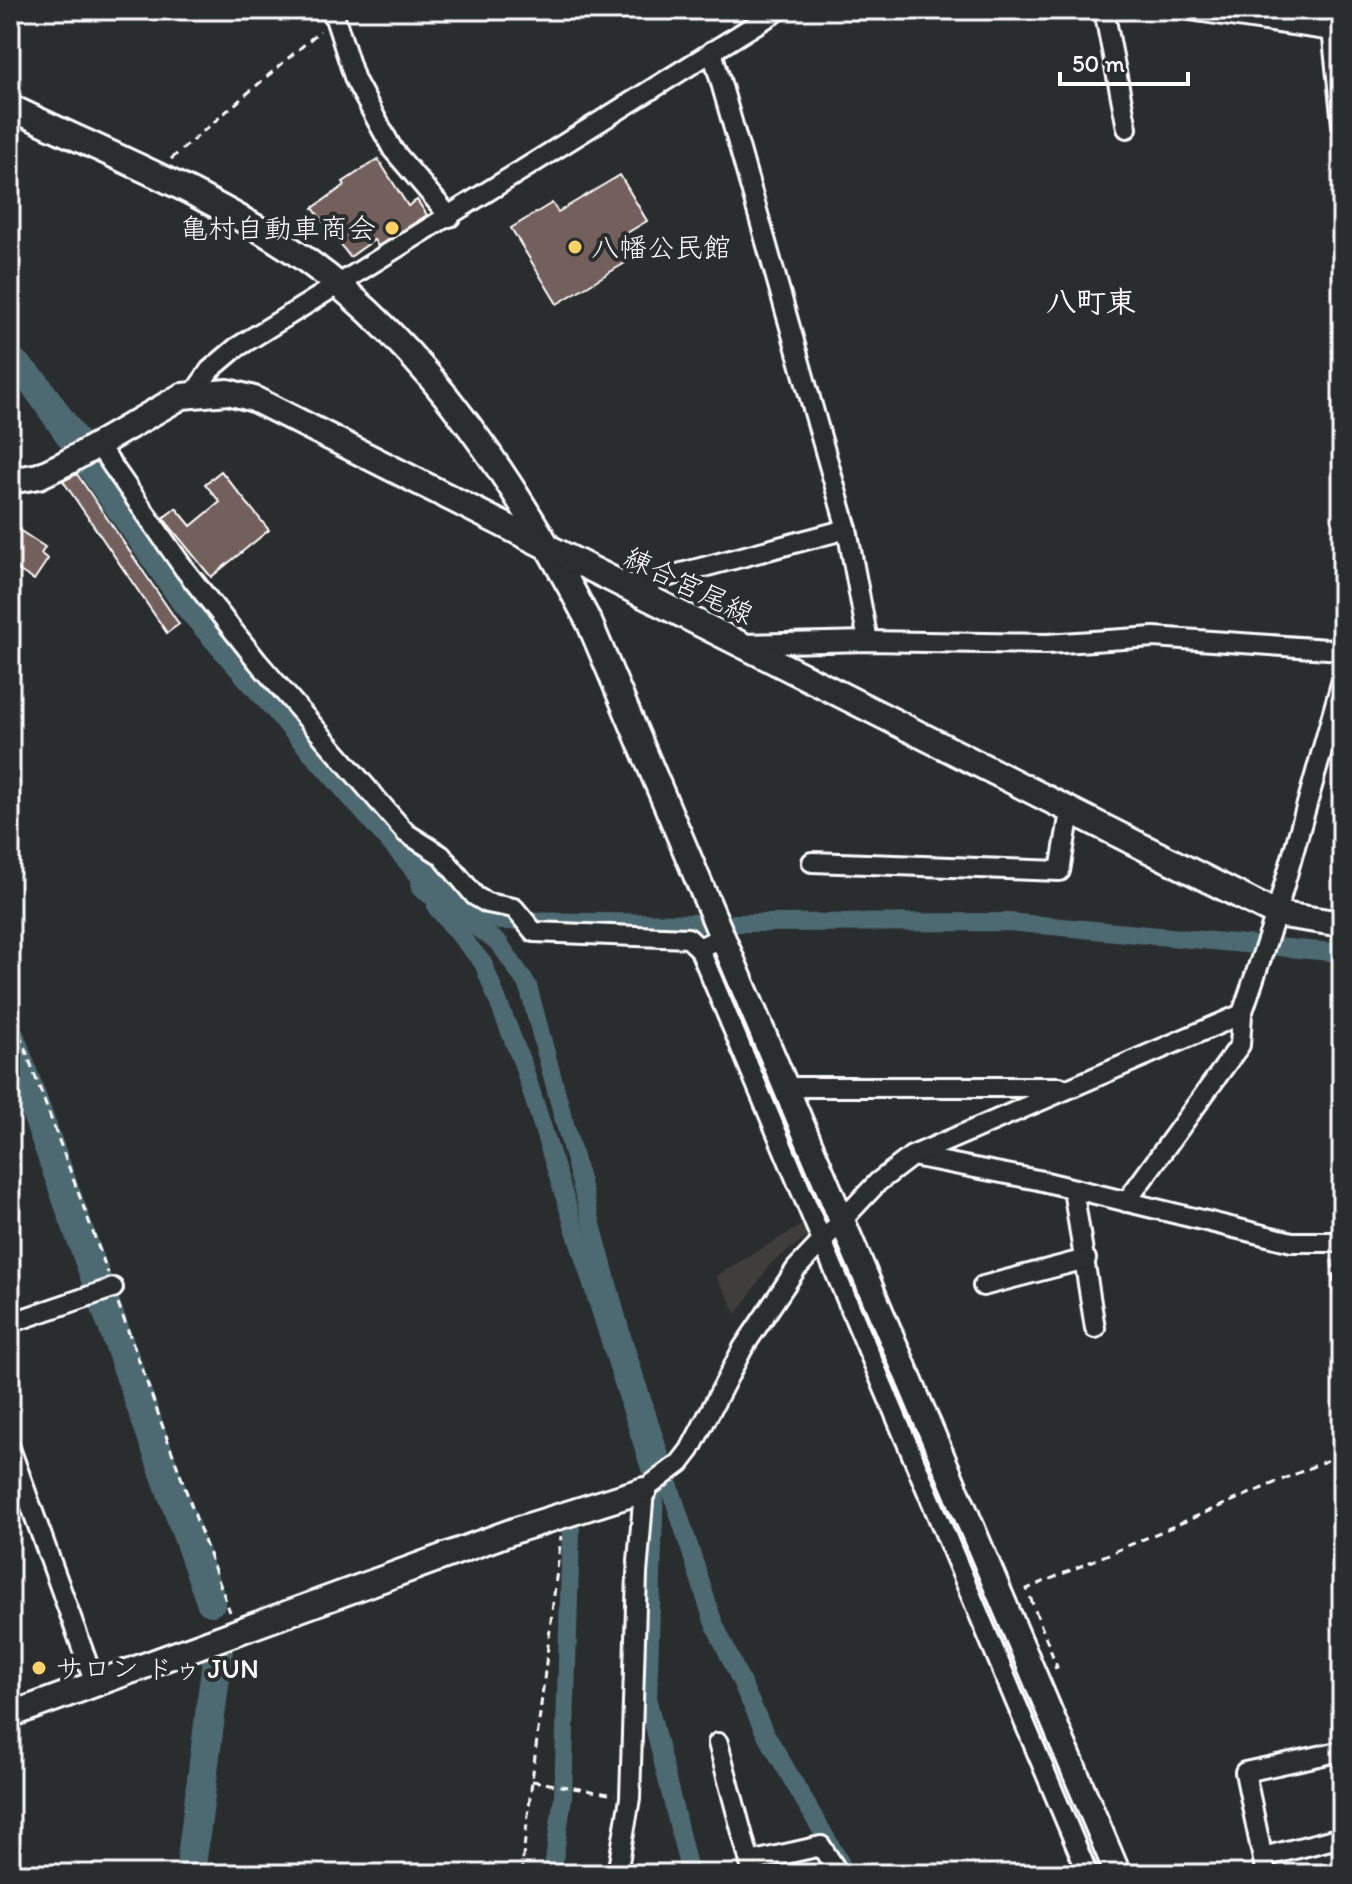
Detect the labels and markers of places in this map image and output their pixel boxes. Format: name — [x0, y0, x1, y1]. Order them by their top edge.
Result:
place label: 亀村自動車商会 — [180, 211, 376, 245]
marker: 亀村自動車商会 — [383, 219, 401, 237]
place label: 八幡公民館 — [591, 230, 731, 264]
marker: 八幡公民館 — [566, 238, 584, 256]
place label: サロン ドゥ JUN — [55, 1651, 259, 1685]
marker: サロン ドゥ JUN — [30, 1659, 48, 1677]

